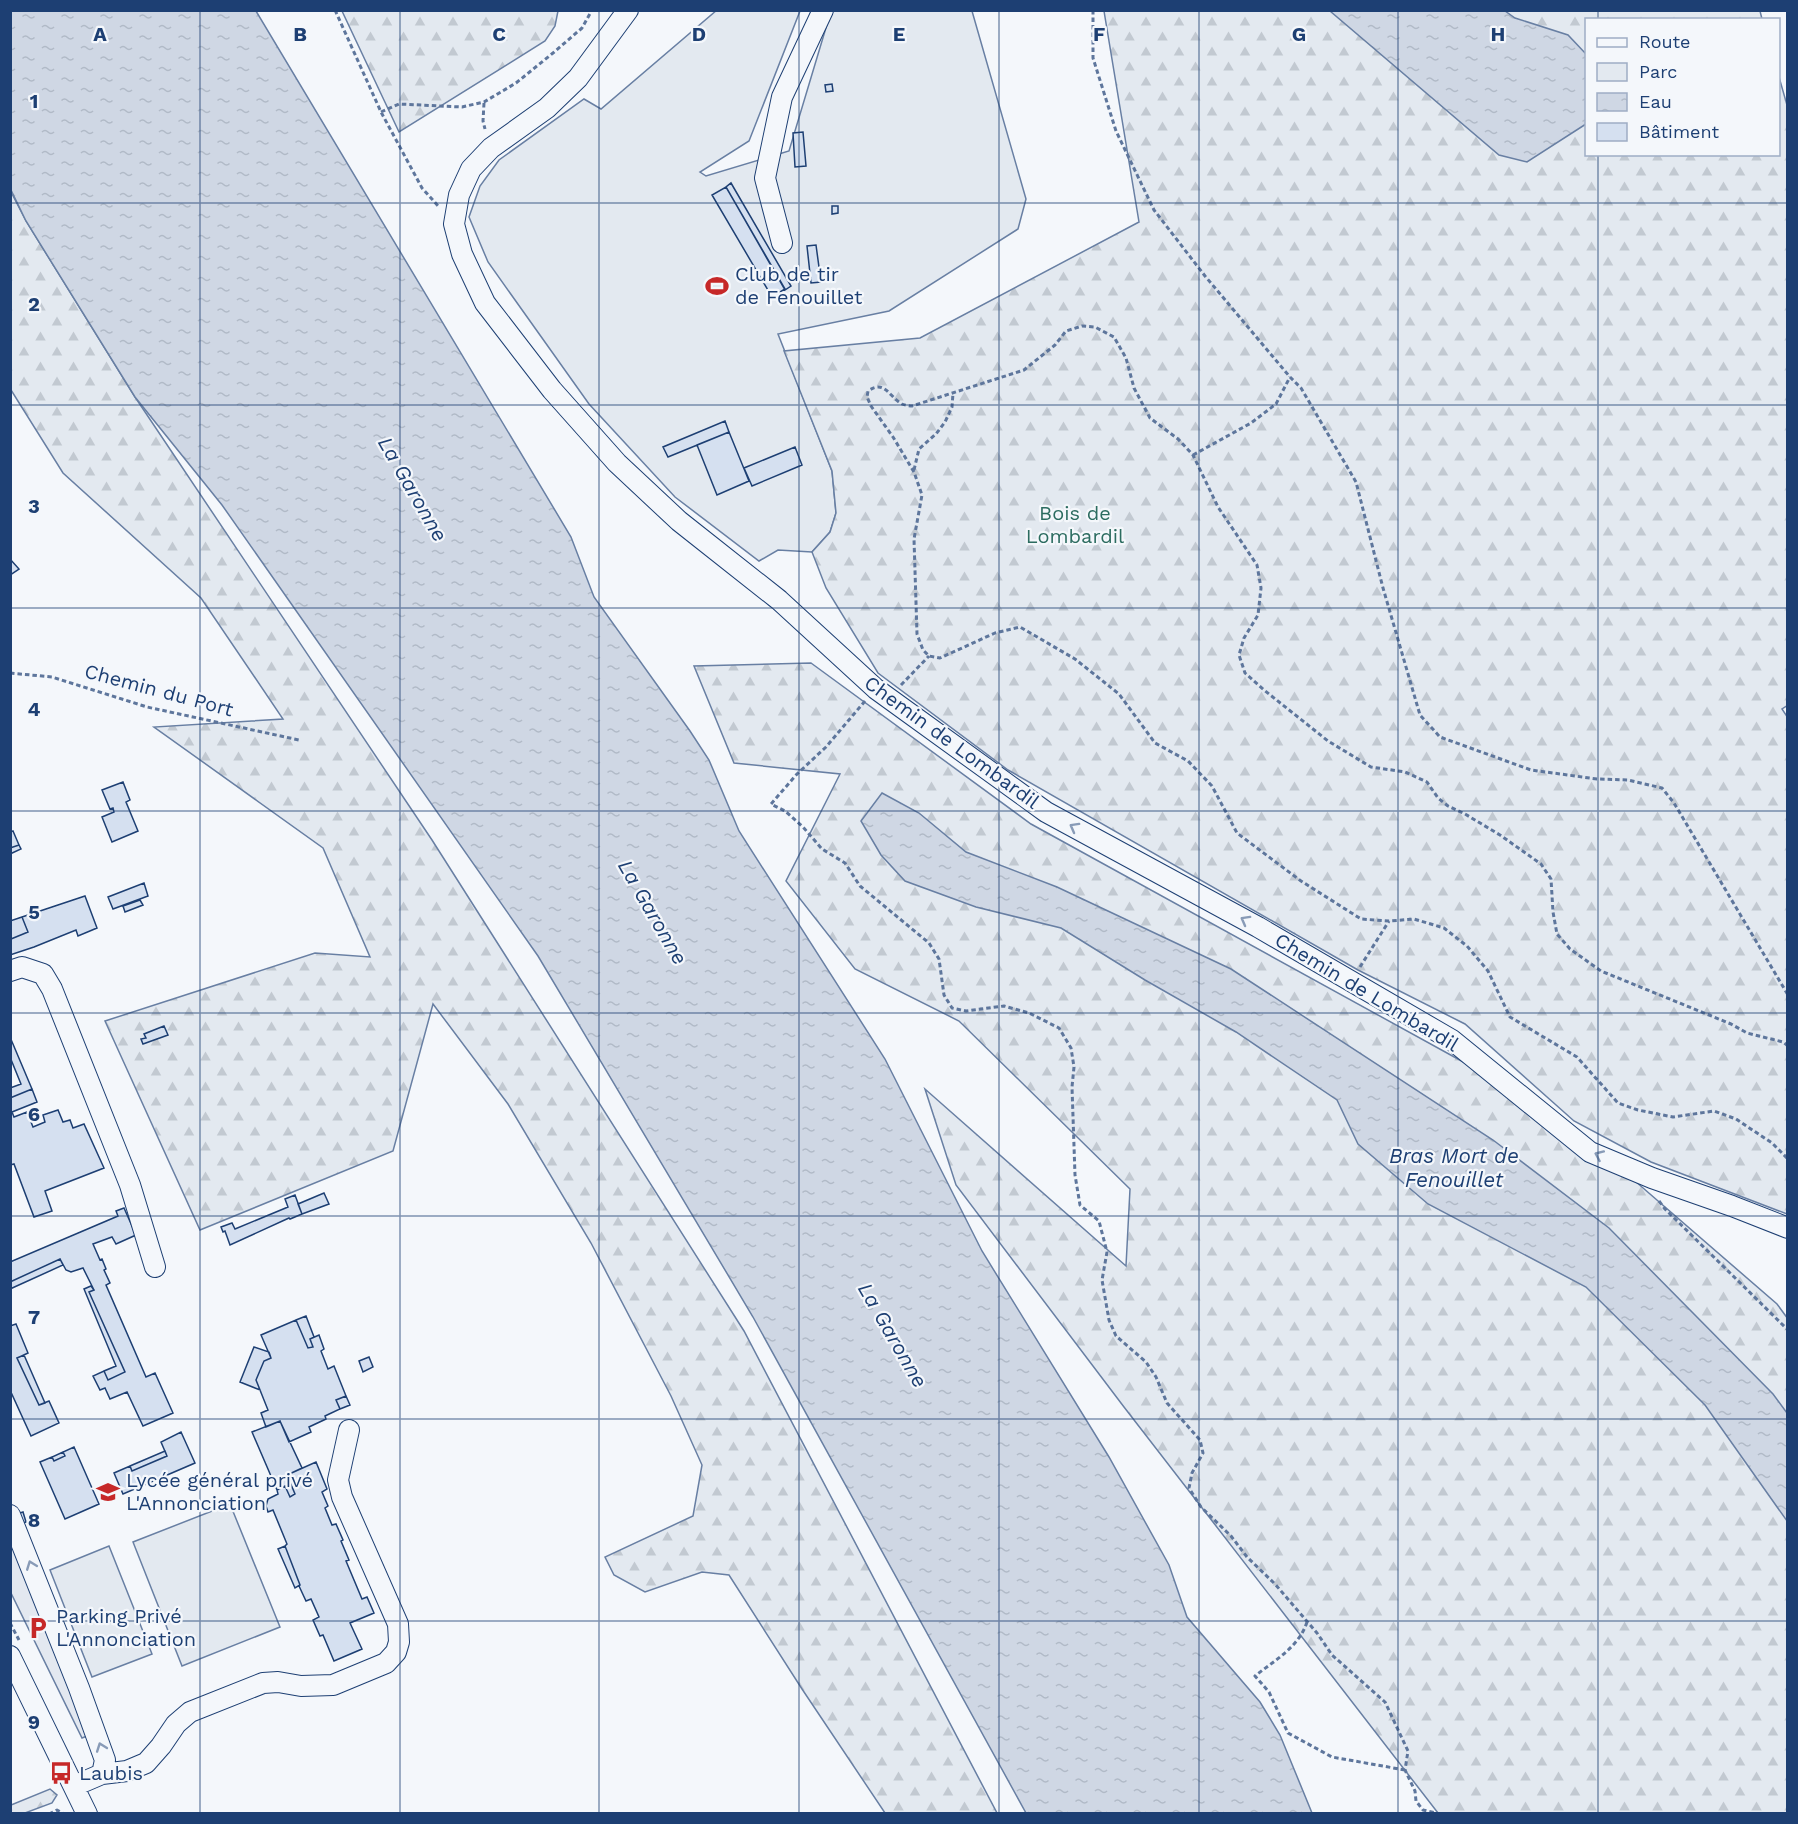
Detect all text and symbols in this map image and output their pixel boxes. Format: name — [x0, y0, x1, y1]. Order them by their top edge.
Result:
legend — [1585, 18, 1780, 156]
text: A — [93, 22, 107, 46]
text: B — [293, 22, 307, 46]
text: C — [492, 22, 506, 46]
text: D — [692, 22, 706, 46]
text: E — [893, 22, 905, 46]
text: F — [1093, 22, 1105, 46]
text: G — [1292, 22, 1306, 46]
text: H — [1491, 22, 1505, 46]
text: Route — [1639, 31, 1691, 52]
text: Parc — [1639, 61, 1677, 82]
text: 1 — [30, 89, 38, 113]
text: Eau — [1639, 91, 1672, 112]
text: Bâtiment — [1639, 121, 1719, 142]
place label: Club de tir de Fenouillet — [735, 262, 863, 309]
sports icon: Club de tir de Fenouillet — [704, 273, 730, 299]
text: 2 — [28, 292, 40, 316]
water label: La Garonne — [373, 432, 453, 546]
text: 3 — [28, 494, 40, 518]
park label: Bois de Lombardil — [1026, 501, 1124, 548]
street label: Chemin du Port — [82, 659, 237, 722]
street label: Chemin de Lombardil — [860, 670, 1044, 814]
text: 4 — [28, 697, 41, 721]
one-way arrow — [1070, 823, 1080, 834]
water label: La Garonne — [613, 855, 693, 969]
text: 5 — [28, 900, 40, 924]
one-way arrow — [1241, 916, 1251, 927]
street label: Chemin de Lombardil — [1271, 927, 1463, 1057]
text: 6 — [28, 1102, 40, 1126]
water label: Bras Mort de Fenouillet — [1389, 1143, 1519, 1192]
one-way arrow — [1594, 1150, 1605, 1162]
water label: La Garonne — [853, 1278, 933, 1392]
text: 7 — [28, 1305, 40, 1329]
place label: Lycée général privé L'Annonciation — [126, 1468, 313, 1515]
school or university icon: Lycée général privé L'Annonciation — [95, 1479, 121, 1505]
text: 8 — [28, 1508, 40, 1532]
one-way arrow — [26, 1561, 38, 1572]
place label: Parking Privé L'Annonciation — [56, 1604, 196, 1651]
parking icon: Parking Privé L'Annonciation — [25, 1615, 51, 1641]
text: 9 — [28, 1710, 40, 1734]
one-way arrow — [95, 1743, 108, 1753]
bus stop icon: Laubis — [48, 1760, 74, 1786]
place label: Laubis — [79, 1761, 143, 1785]

